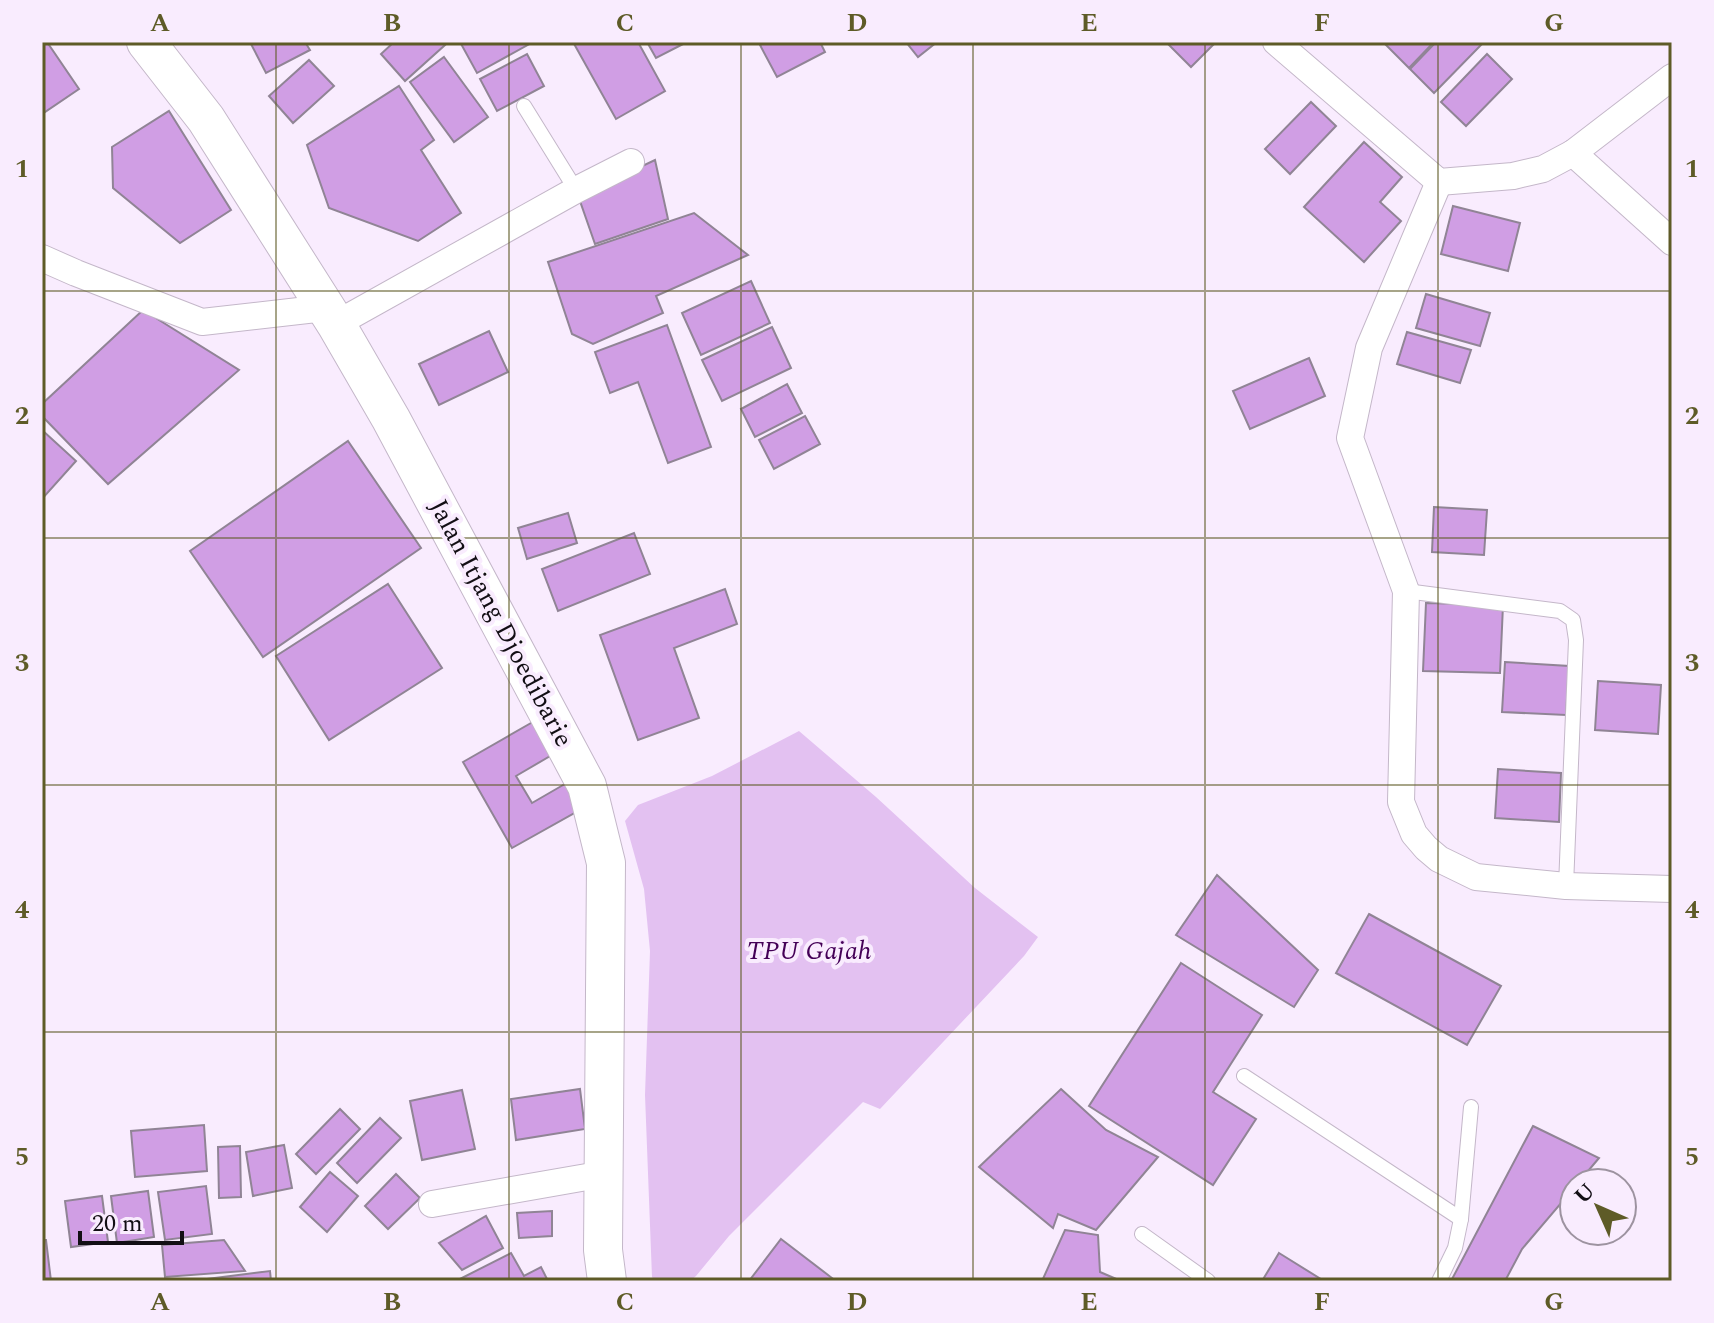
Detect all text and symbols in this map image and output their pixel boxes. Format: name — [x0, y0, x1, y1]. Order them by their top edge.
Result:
text: A — [150, 3, 170, 43]
text: B — [383, 3, 401, 43]
text: C — [616, 3, 634, 43]
text: D — [847, 3, 867, 43]
text: E — [1080, 3, 1098, 43]
text: F — [1314, 3, 1330, 43]
text: G — [1544, 3, 1564, 43]
text: 1 — [15, 149, 29, 189]
text: 1 — [1685, 149, 1699, 189]
text: 2 — [15, 396, 29, 436]
text: 2 — [1685, 396, 1699, 436]
street label: Jalan Itjang Djoedibarie — [419, 492, 583, 754]
text: 3 — [15, 643, 29, 683]
text: 3 — [1685, 643, 1699, 683]
text: 4 — [15, 890, 30, 930]
text: 4 — [1685, 890, 1700, 930]
park label: TPU Gajah — [747, 931, 871, 971]
text: 5 — [15, 1137, 29, 1177]
text: 5 — [1685, 1137, 1699, 1177]
north arrow — [1558, 1167, 1638, 1247]
text: U — [1567, 1176, 1603, 1212]
scale bar — [80, 1195, 182, 1245]
text: 20 m — [92, 1206, 143, 1242]
text: A — [150, 1282, 170, 1322]
text: B — [383, 1282, 401, 1322]
text: C — [616, 1282, 634, 1322]
text: D — [847, 1282, 867, 1322]
text: E — [1080, 1282, 1098, 1322]
text: F — [1314, 1282, 1330, 1322]
text: G — [1544, 1282, 1564, 1322]

